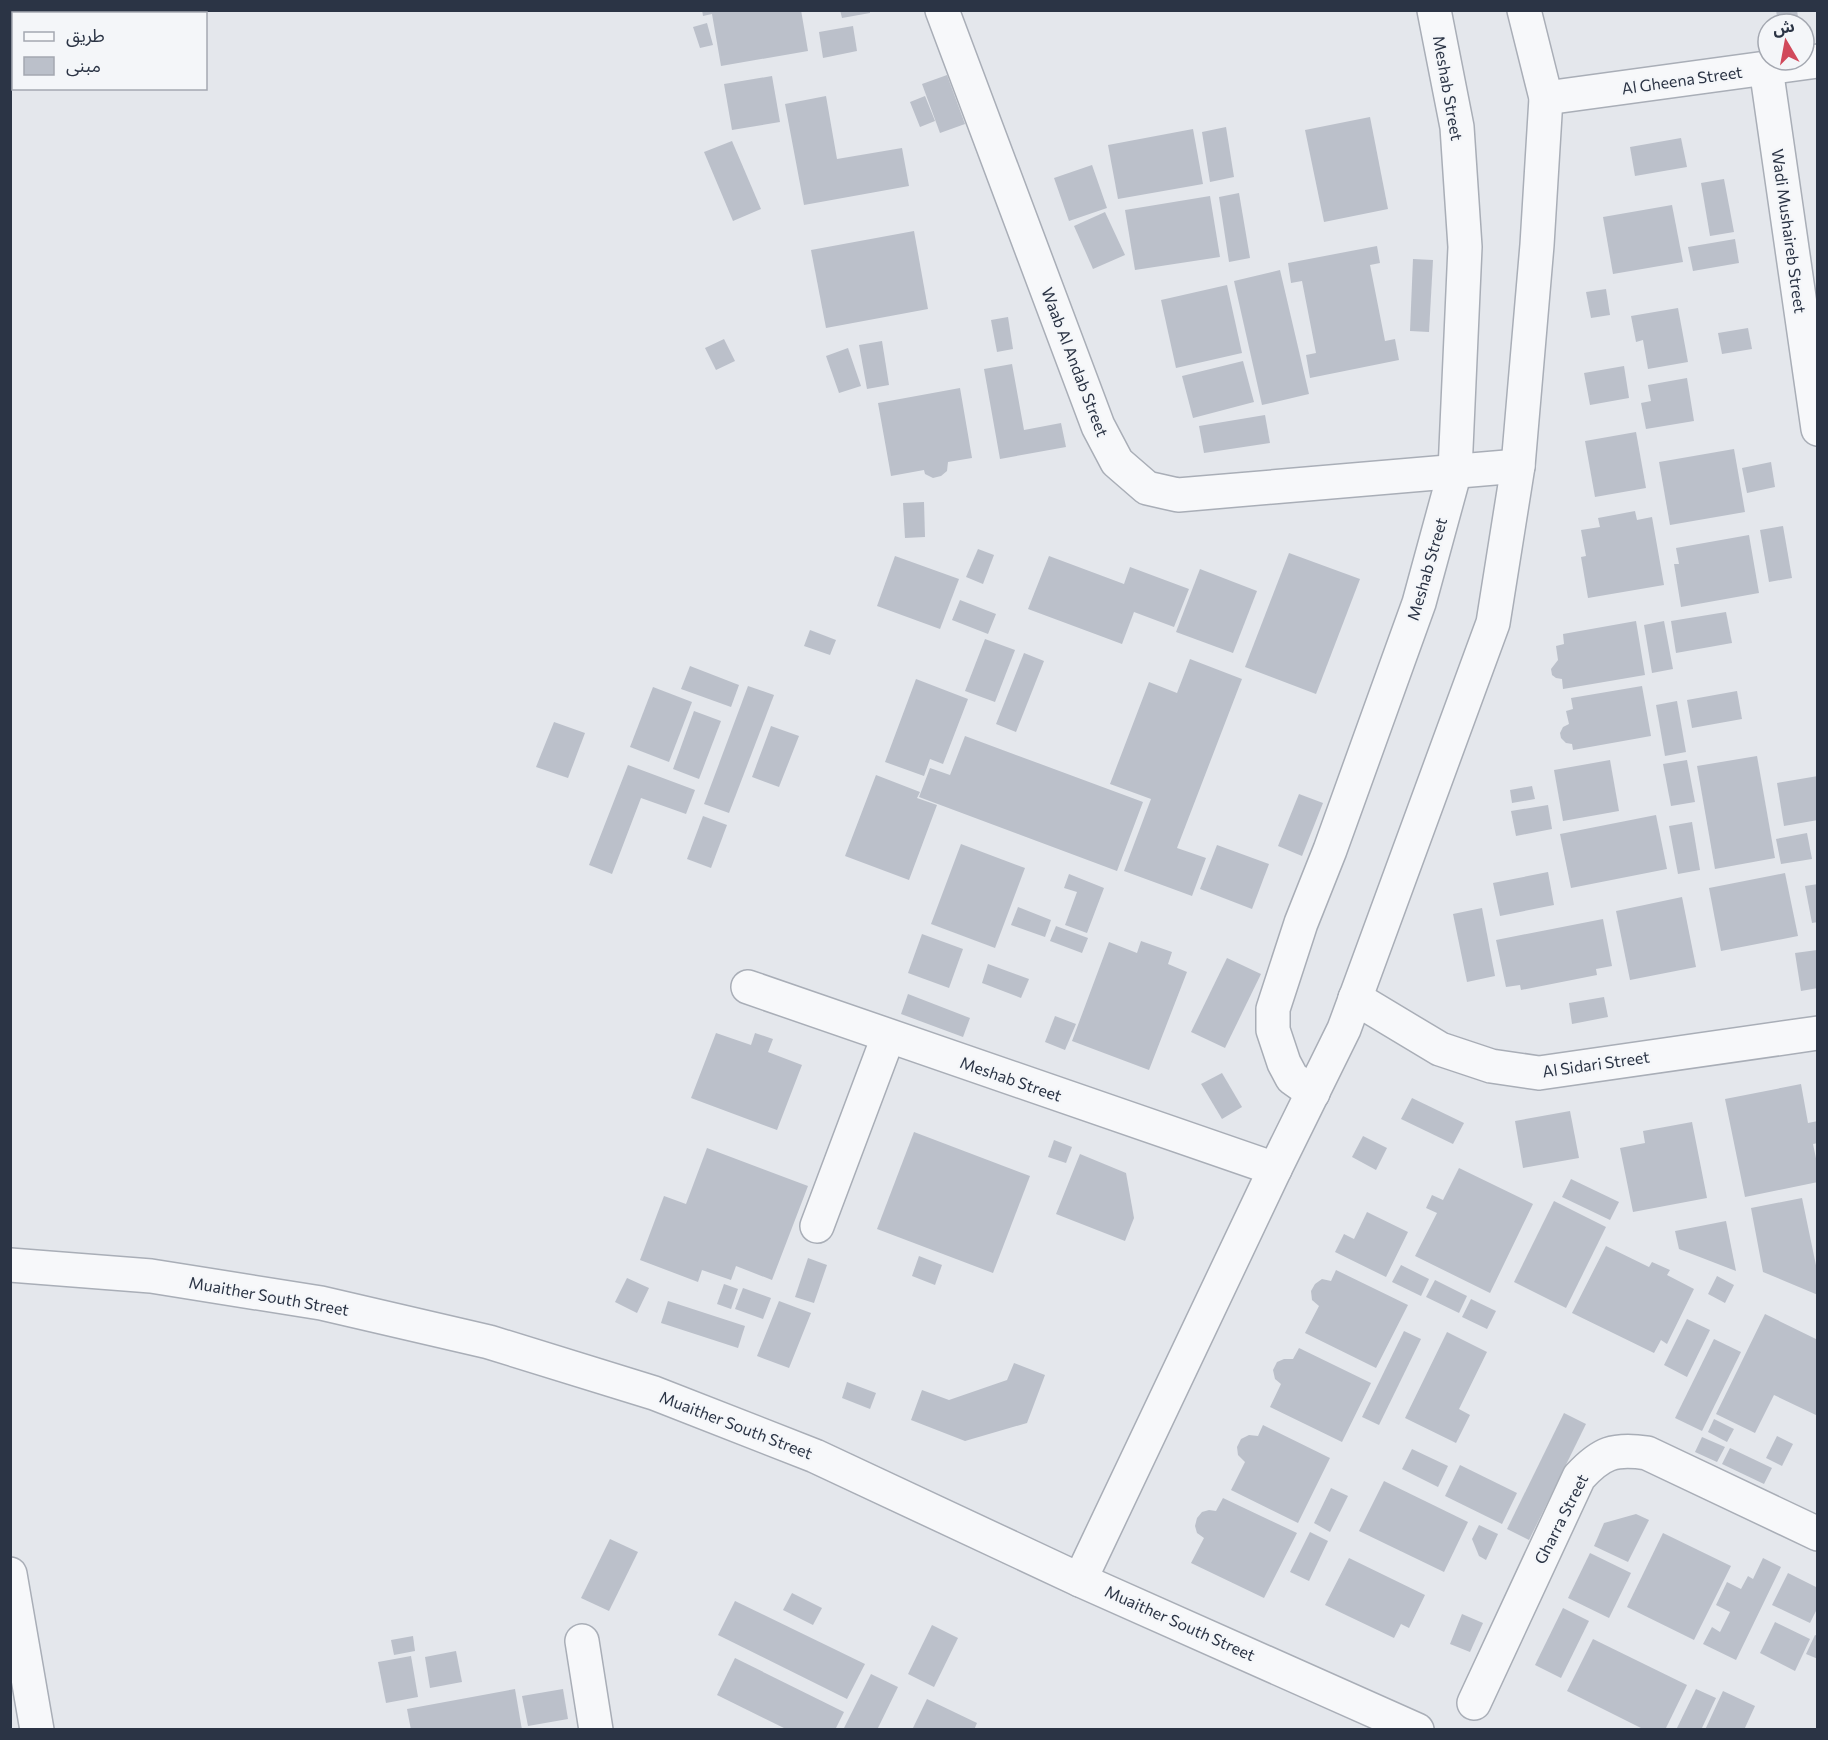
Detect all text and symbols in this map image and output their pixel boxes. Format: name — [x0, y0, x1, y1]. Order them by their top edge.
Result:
legend — [12, 12, 207, 90]
north arrow — [1756, 12, 1816, 72]
text: ش — [1771, 15, 1796, 39]
text: طريق — [66, 24, 105, 47]
street label: Meshab Street — [1430, 34, 1467, 142]
text: مبنى — [66, 54, 101, 77]
street label: Al Gheena Street — [1620, 62, 1744, 97]
street label: Wadi Mushaireb Street — [1769, 148, 1810, 315]
street label: Waab Al Andab Street — [1038, 284, 1113, 440]
street label: Meshab Street — [1403, 515, 1450, 623]
street label: Al Sidari Street — [1541, 1047, 1651, 1080]
street label: Meshab Street — [958, 1052, 1065, 1105]
street label: Muaither South Street — [188, 1272, 351, 1319]
street label: Muaither South Street — [657, 1387, 816, 1463]
street label: Gharra Street — [1530, 1470, 1592, 1567]
street label: Muaither South Street — [1102, 1581, 1259, 1664]

